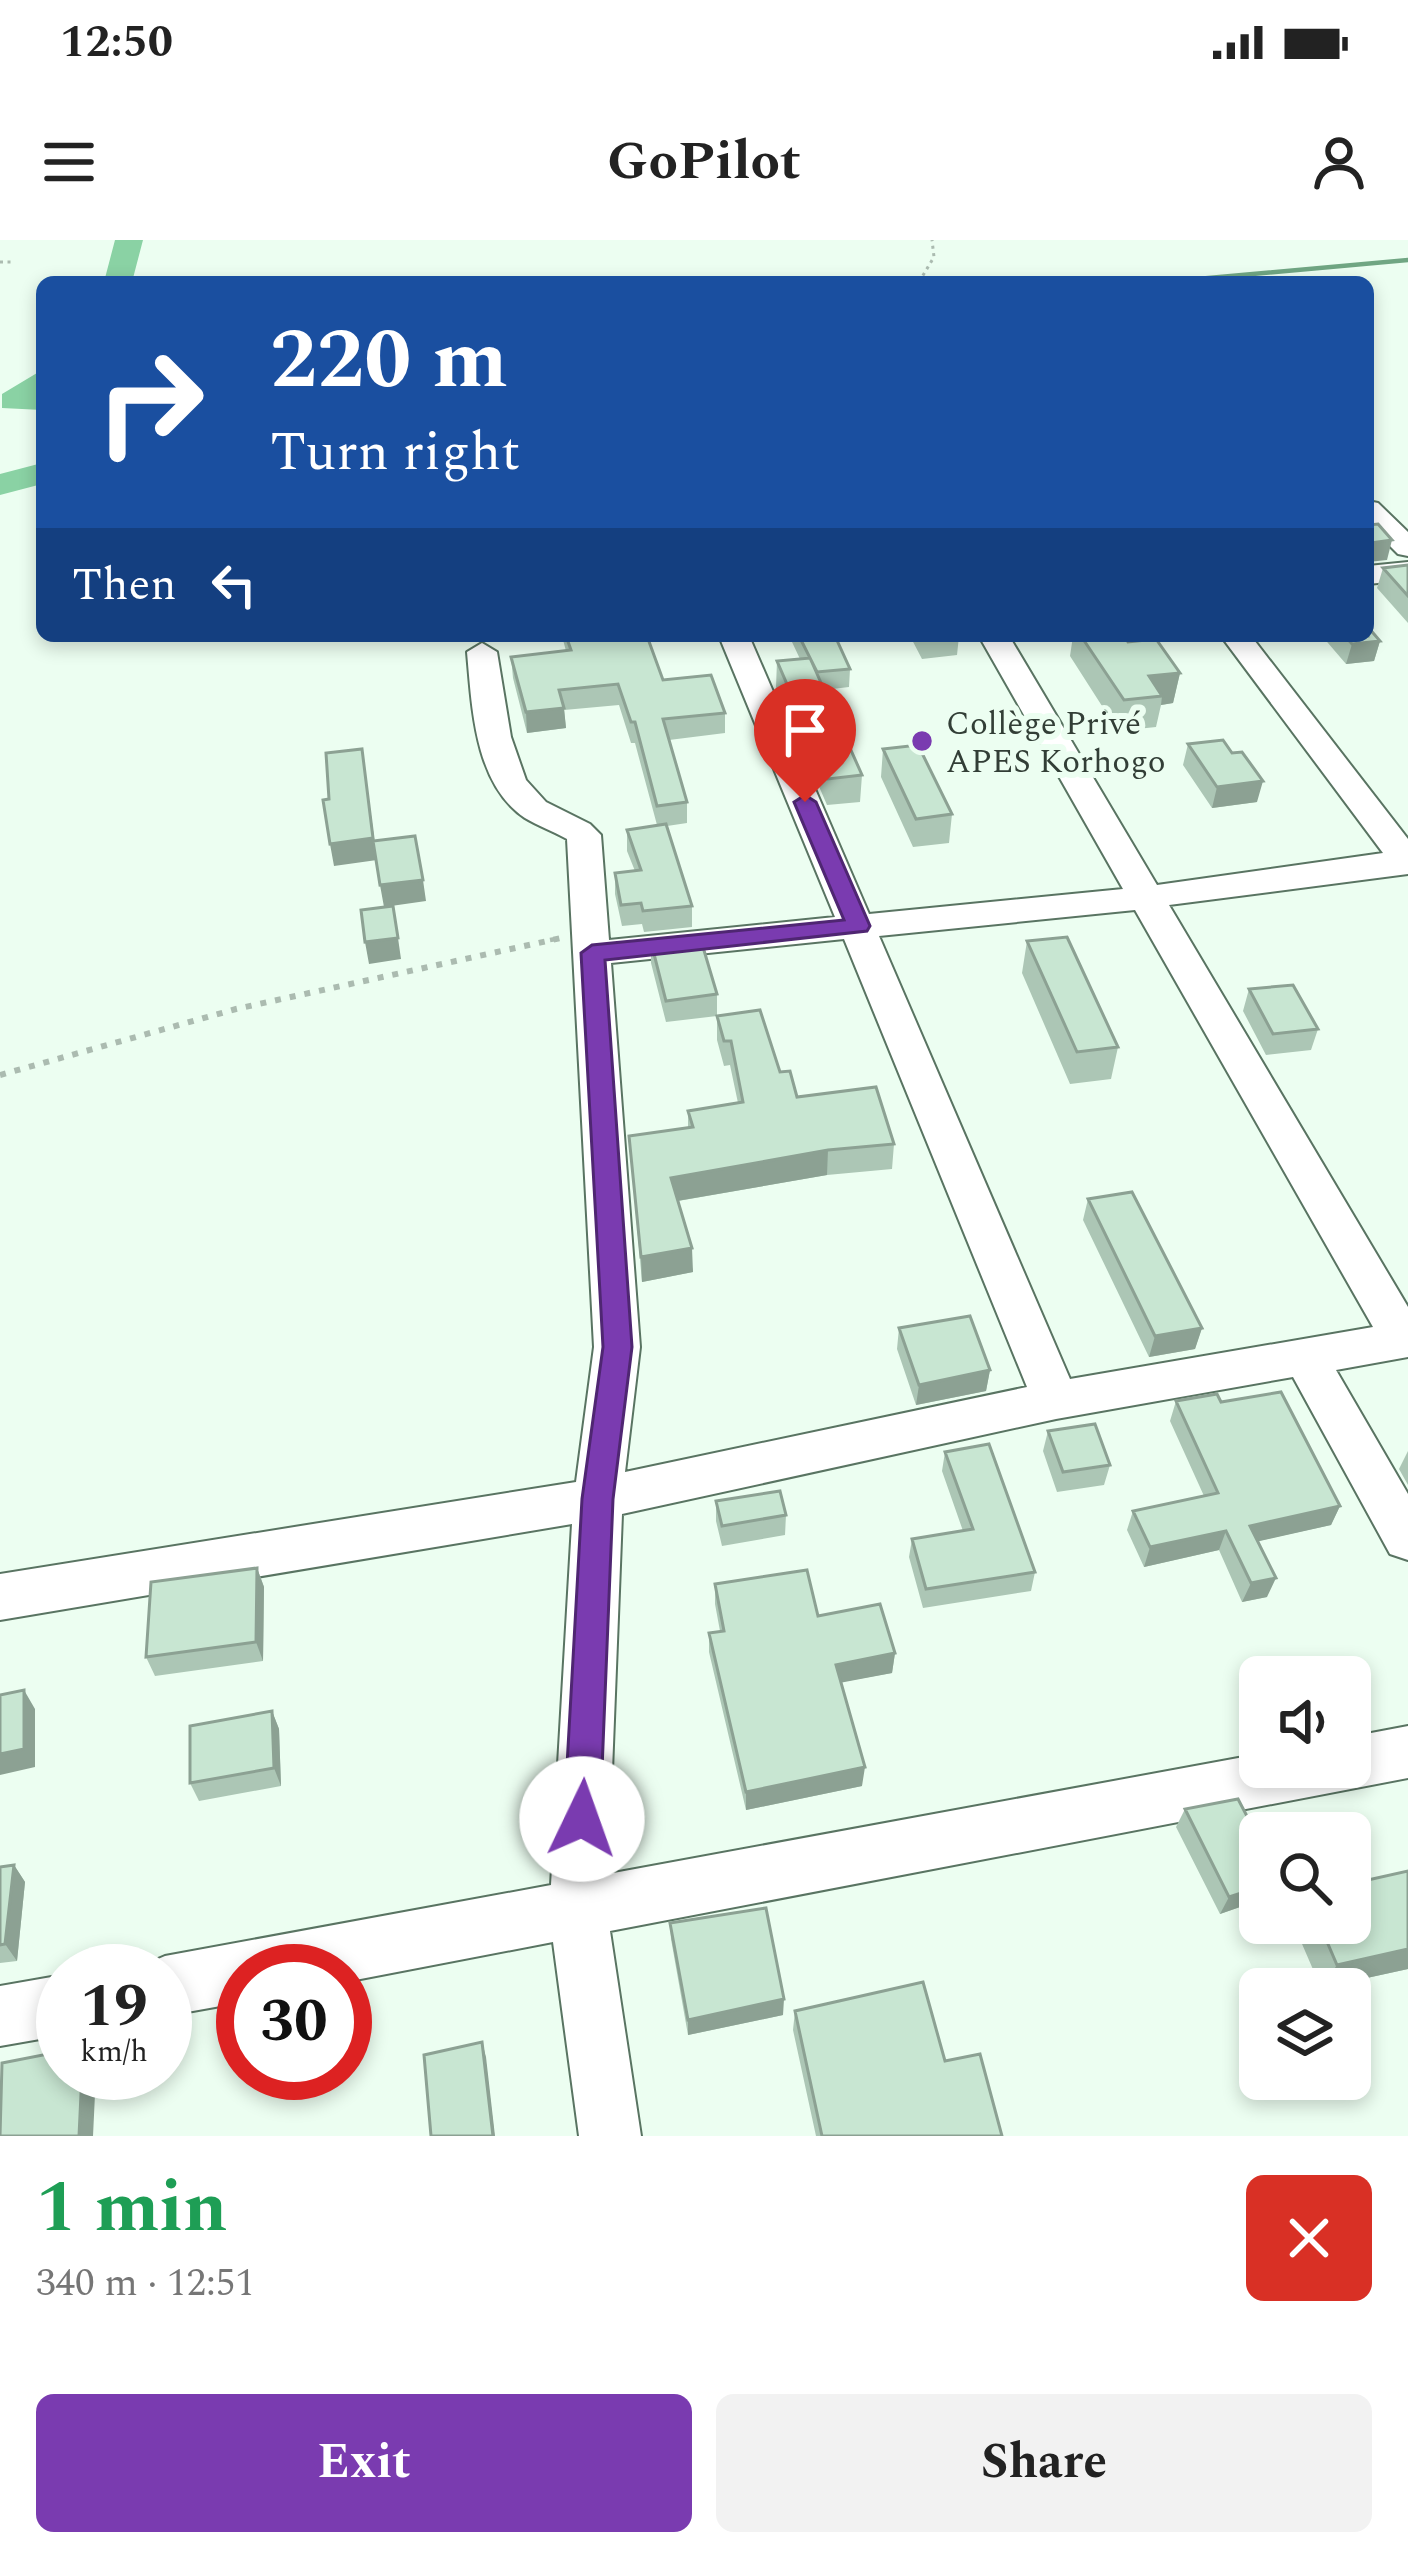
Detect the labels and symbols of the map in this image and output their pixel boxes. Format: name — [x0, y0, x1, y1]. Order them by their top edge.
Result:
pin — [754, 679, 856, 802]
place label: Collège Privé APES Korhogo — [946, 699, 1166, 787]
marker: Collège Privé APES Korhogo — [909, 728, 935, 754]
position arrow — [519, 1756, 645, 1882]
speed limit sign: 30 — [216, 1944, 372, 2100]

